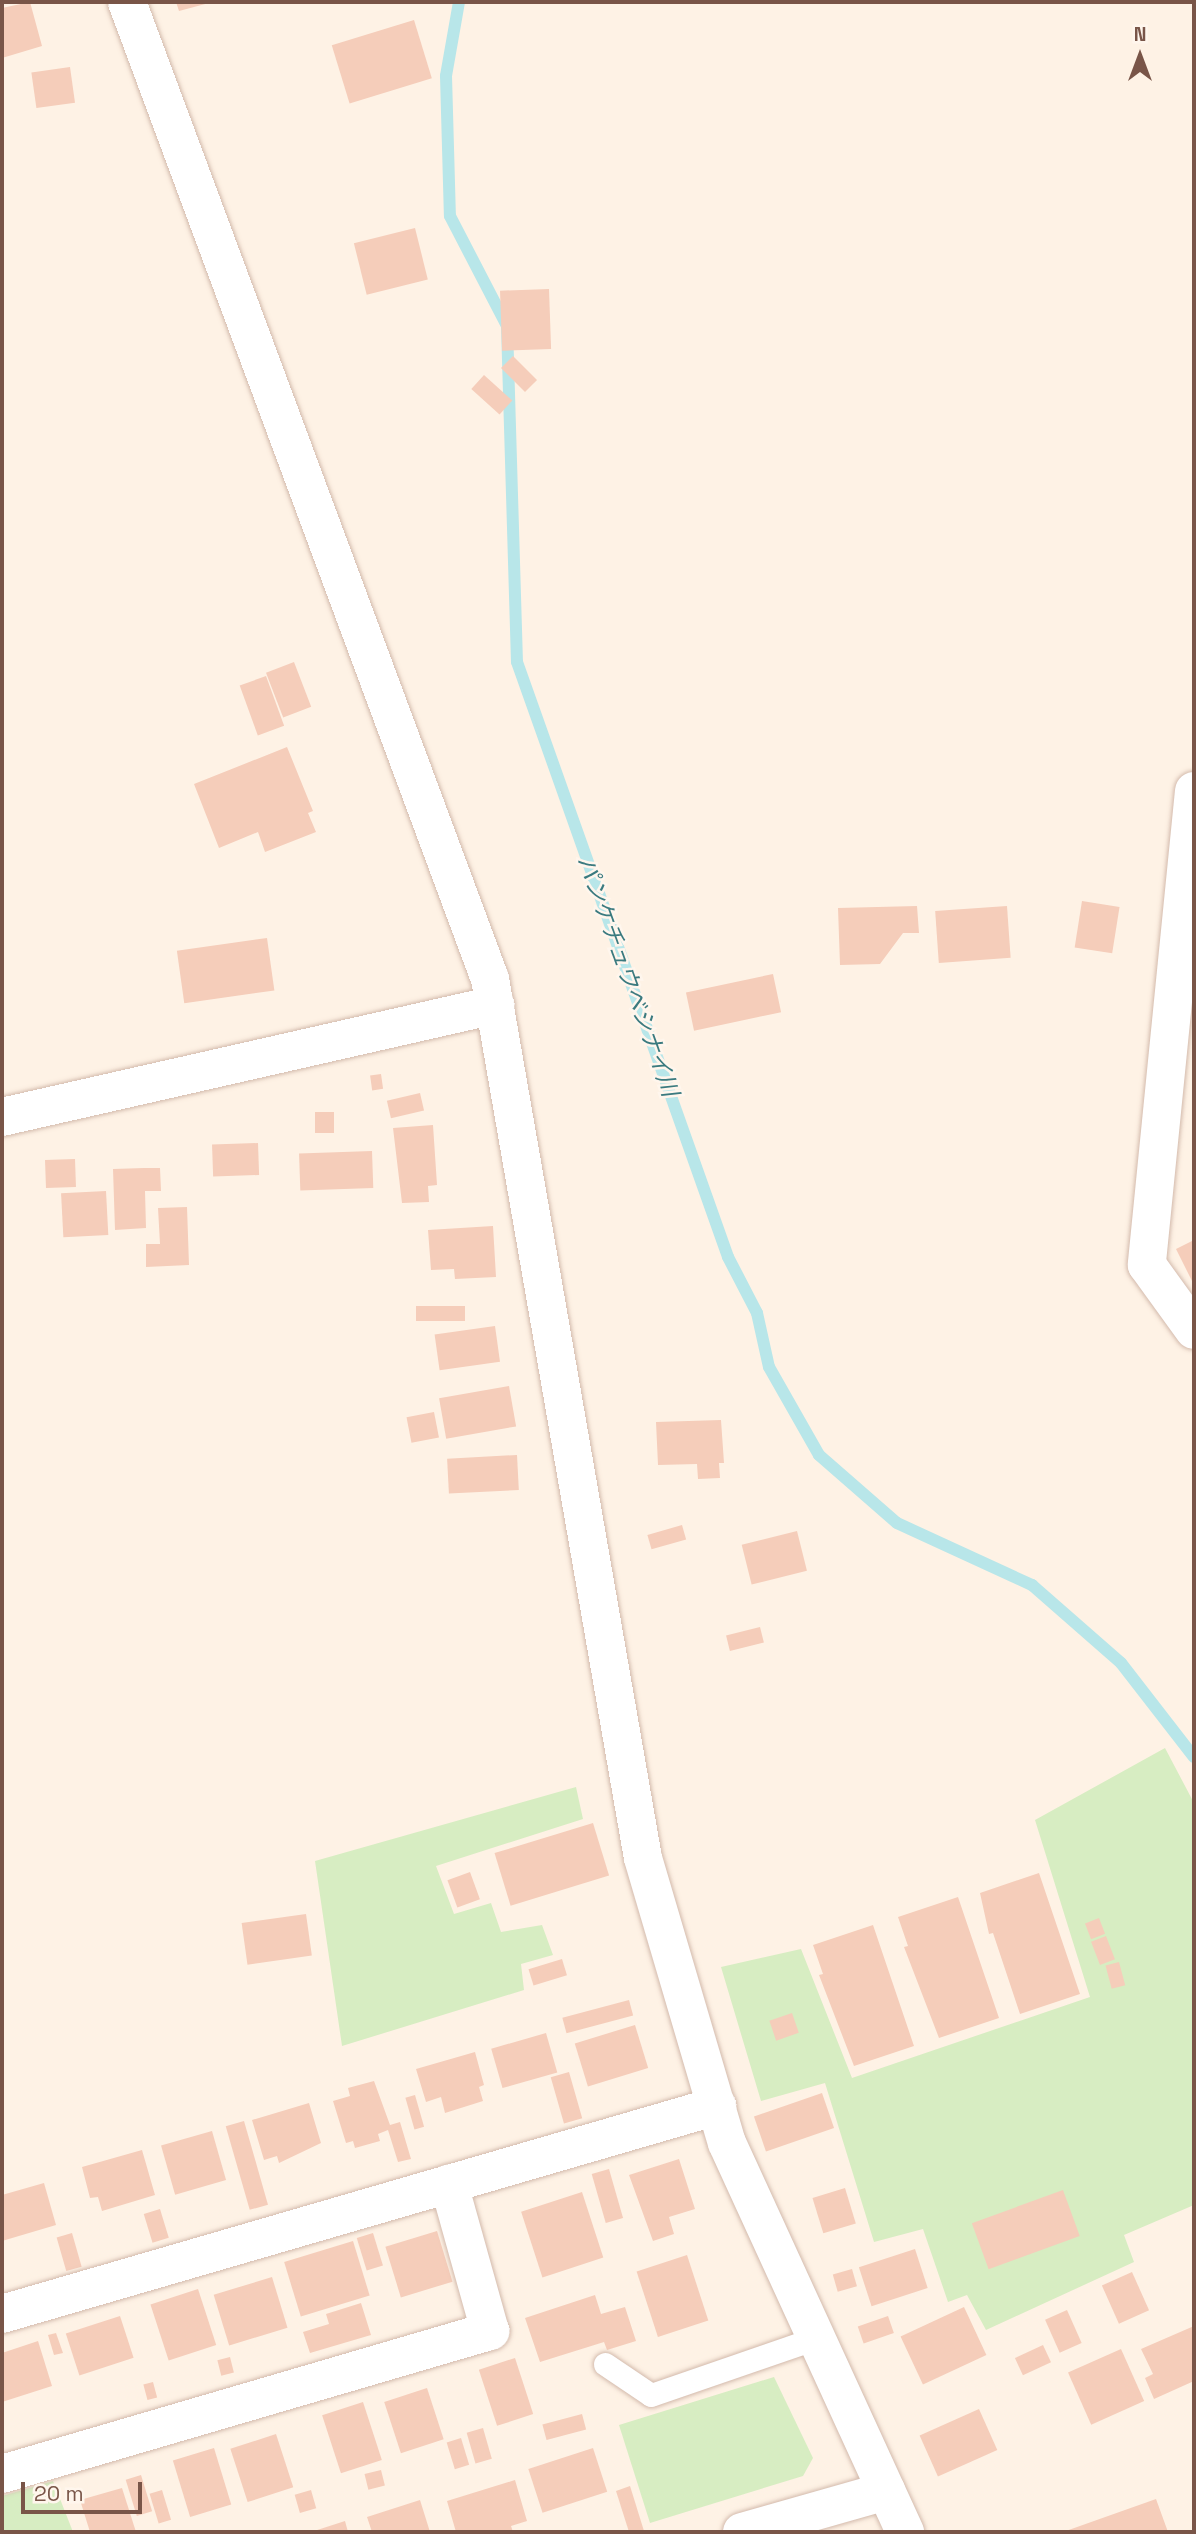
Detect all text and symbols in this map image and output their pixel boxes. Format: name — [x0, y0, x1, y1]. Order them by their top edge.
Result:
north arrow — [1105, 21, 1175, 91]
text: N — [1134, 22, 1146, 47]
water label: パンケチュウベシナイ川 — [572, 852, 684, 1100]
scale bar — [24, 2468, 145, 2512]
text: 20 m — [34, 2480, 84, 2507]

